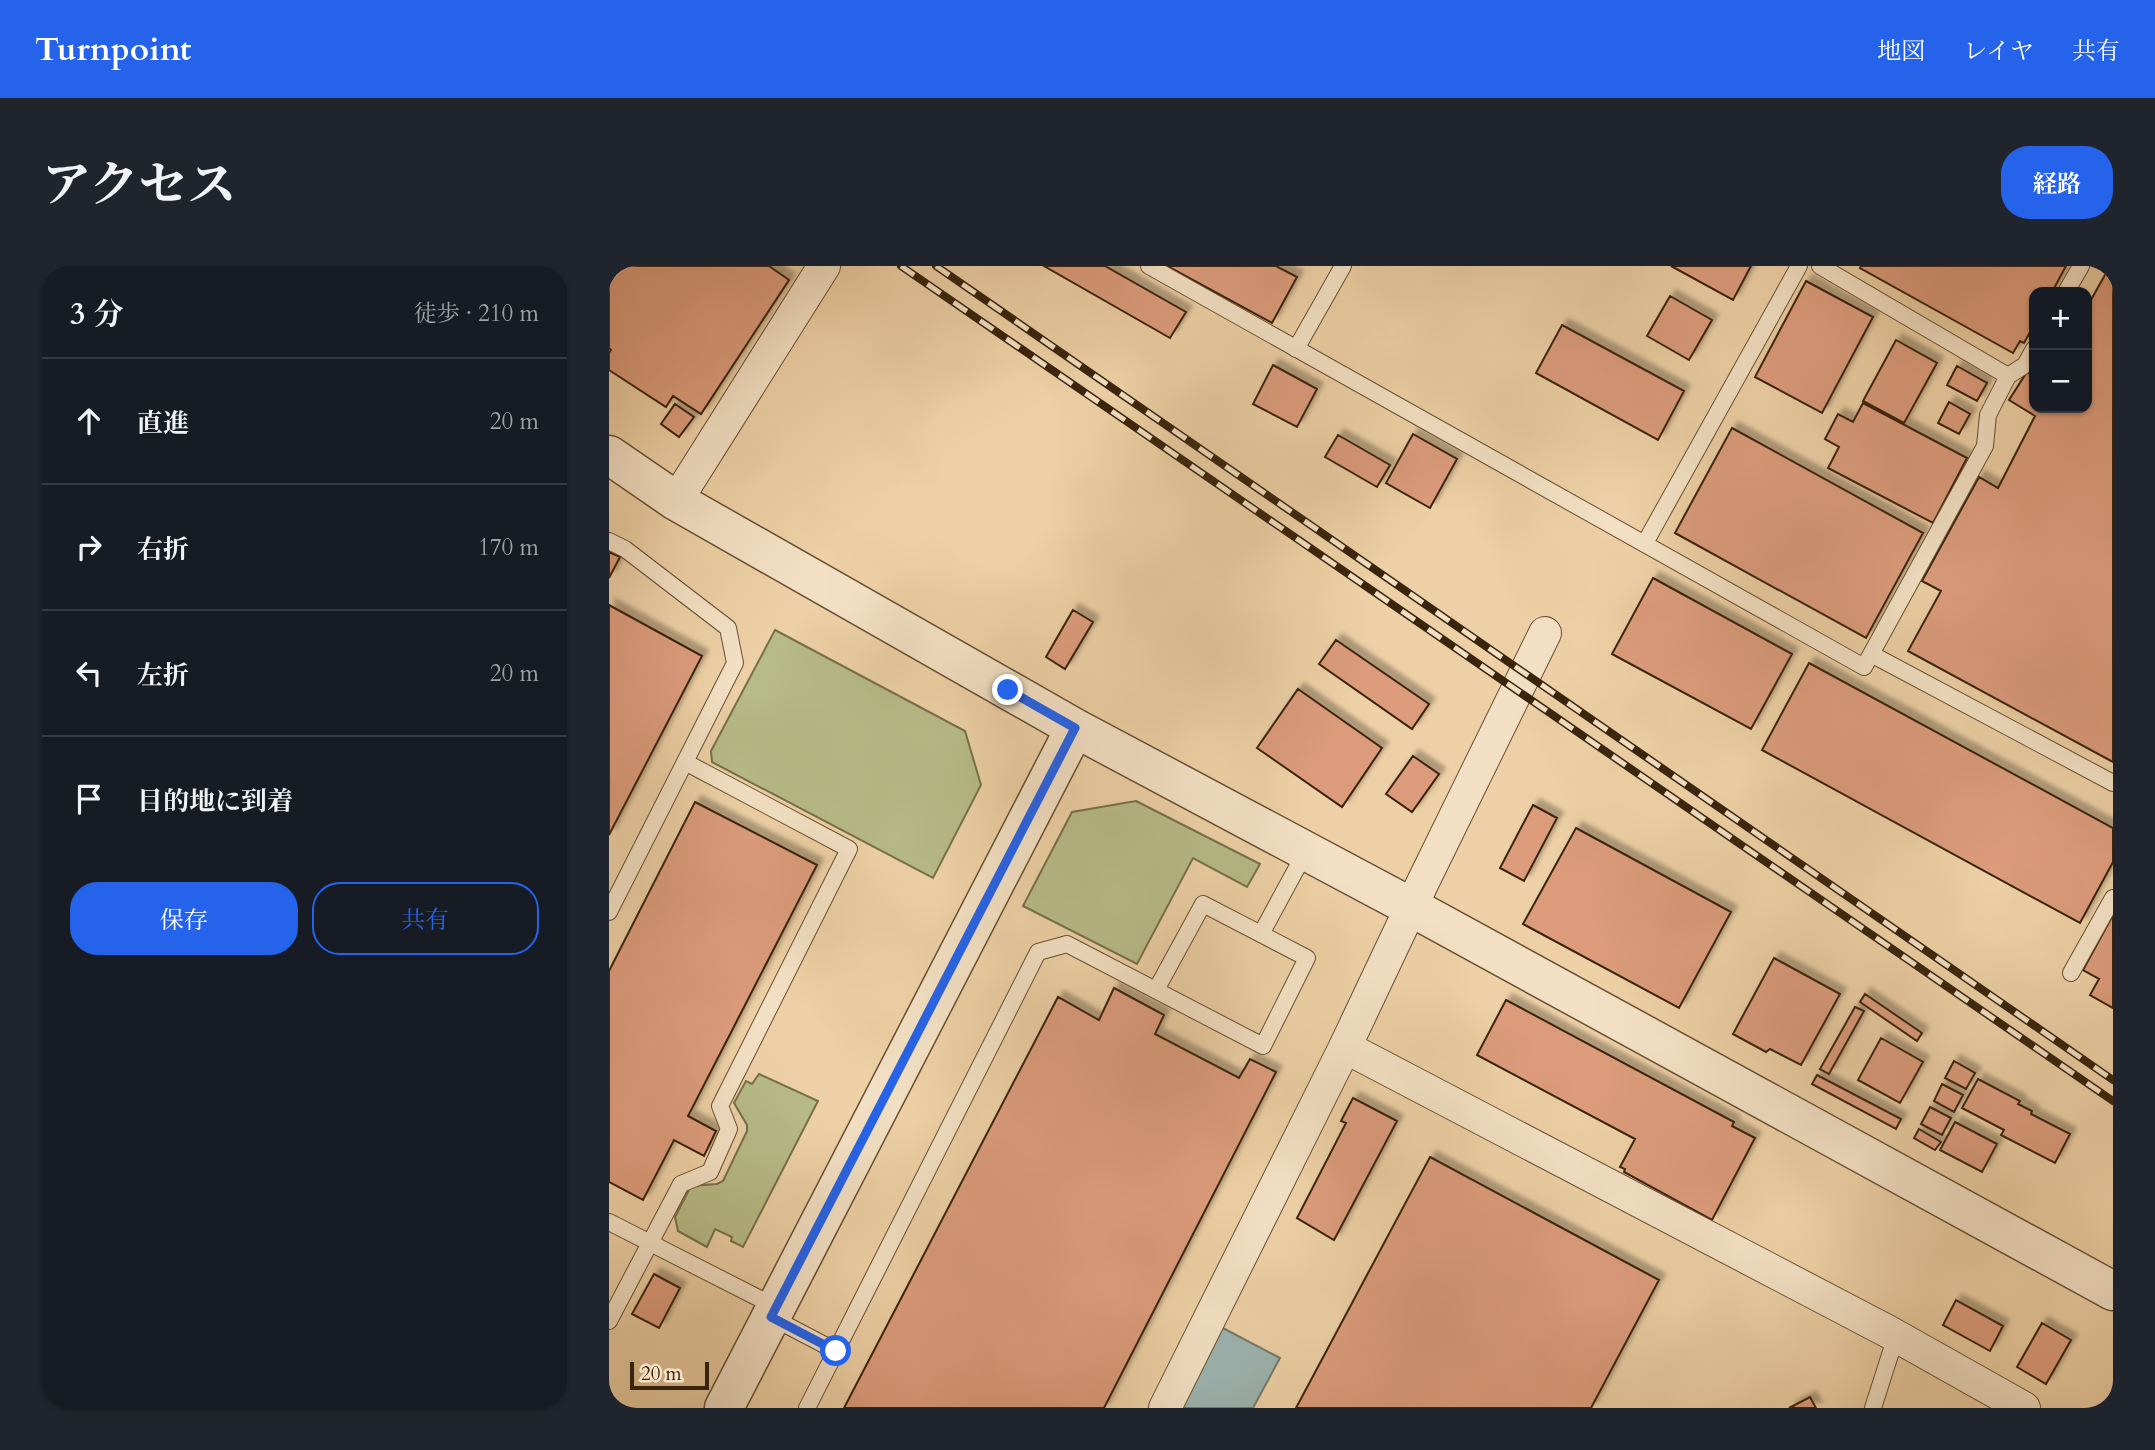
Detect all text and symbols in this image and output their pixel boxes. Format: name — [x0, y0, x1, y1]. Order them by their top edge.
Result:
text: Turnpoint — [35, 27, 191, 72]
text: 地図 — [1877, 35, 1925, 68]
text: レイヤ — [1963, 35, 2034, 68]
text: 共有 — [2072, 35, 2120, 68]
button: 経路 — [2001, 146, 2113, 219]
text: アクセス — [42, 152, 237, 219]
map controls — [2029, 287, 2092, 413]
button: + — [2029, 287, 2092, 350]
text: 3 分 — [70, 294, 123, 335]
text: 徒歩 · 210 m — [414, 298, 539, 329]
button: − — [2029, 350, 2092, 413]
icon: ahead — [70, 402, 108, 440]
text: 直進 — [137, 406, 189, 441]
text: 20 m — [490, 406, 539, 437]
icon: right — [70, 528, 108, 566]
text: 右折 — [137, 532, 189, 567]
text: 170 m — [478, 532, 539, 563]
icon: left — [70, 654, 108, 692]
text: 左折 — [137, 658, 189, 693]
text: 20 m — [490, 658, 539, 689]
route end — [992, 674, 1023, 705]
icon: arrive — [70, 780, 108, 818]
text: 目的地に到着 — [137, 784, 293, 819]
button: 保存 — [70, 882, 298, 955]
button: 共有 — [312, 882, 539, 955]
route start — [820, 1335, 851, 1366]
scale bar — [630, 1359, 709, 1391]
text: 20 m — [641, 1361, 682, 1387]

